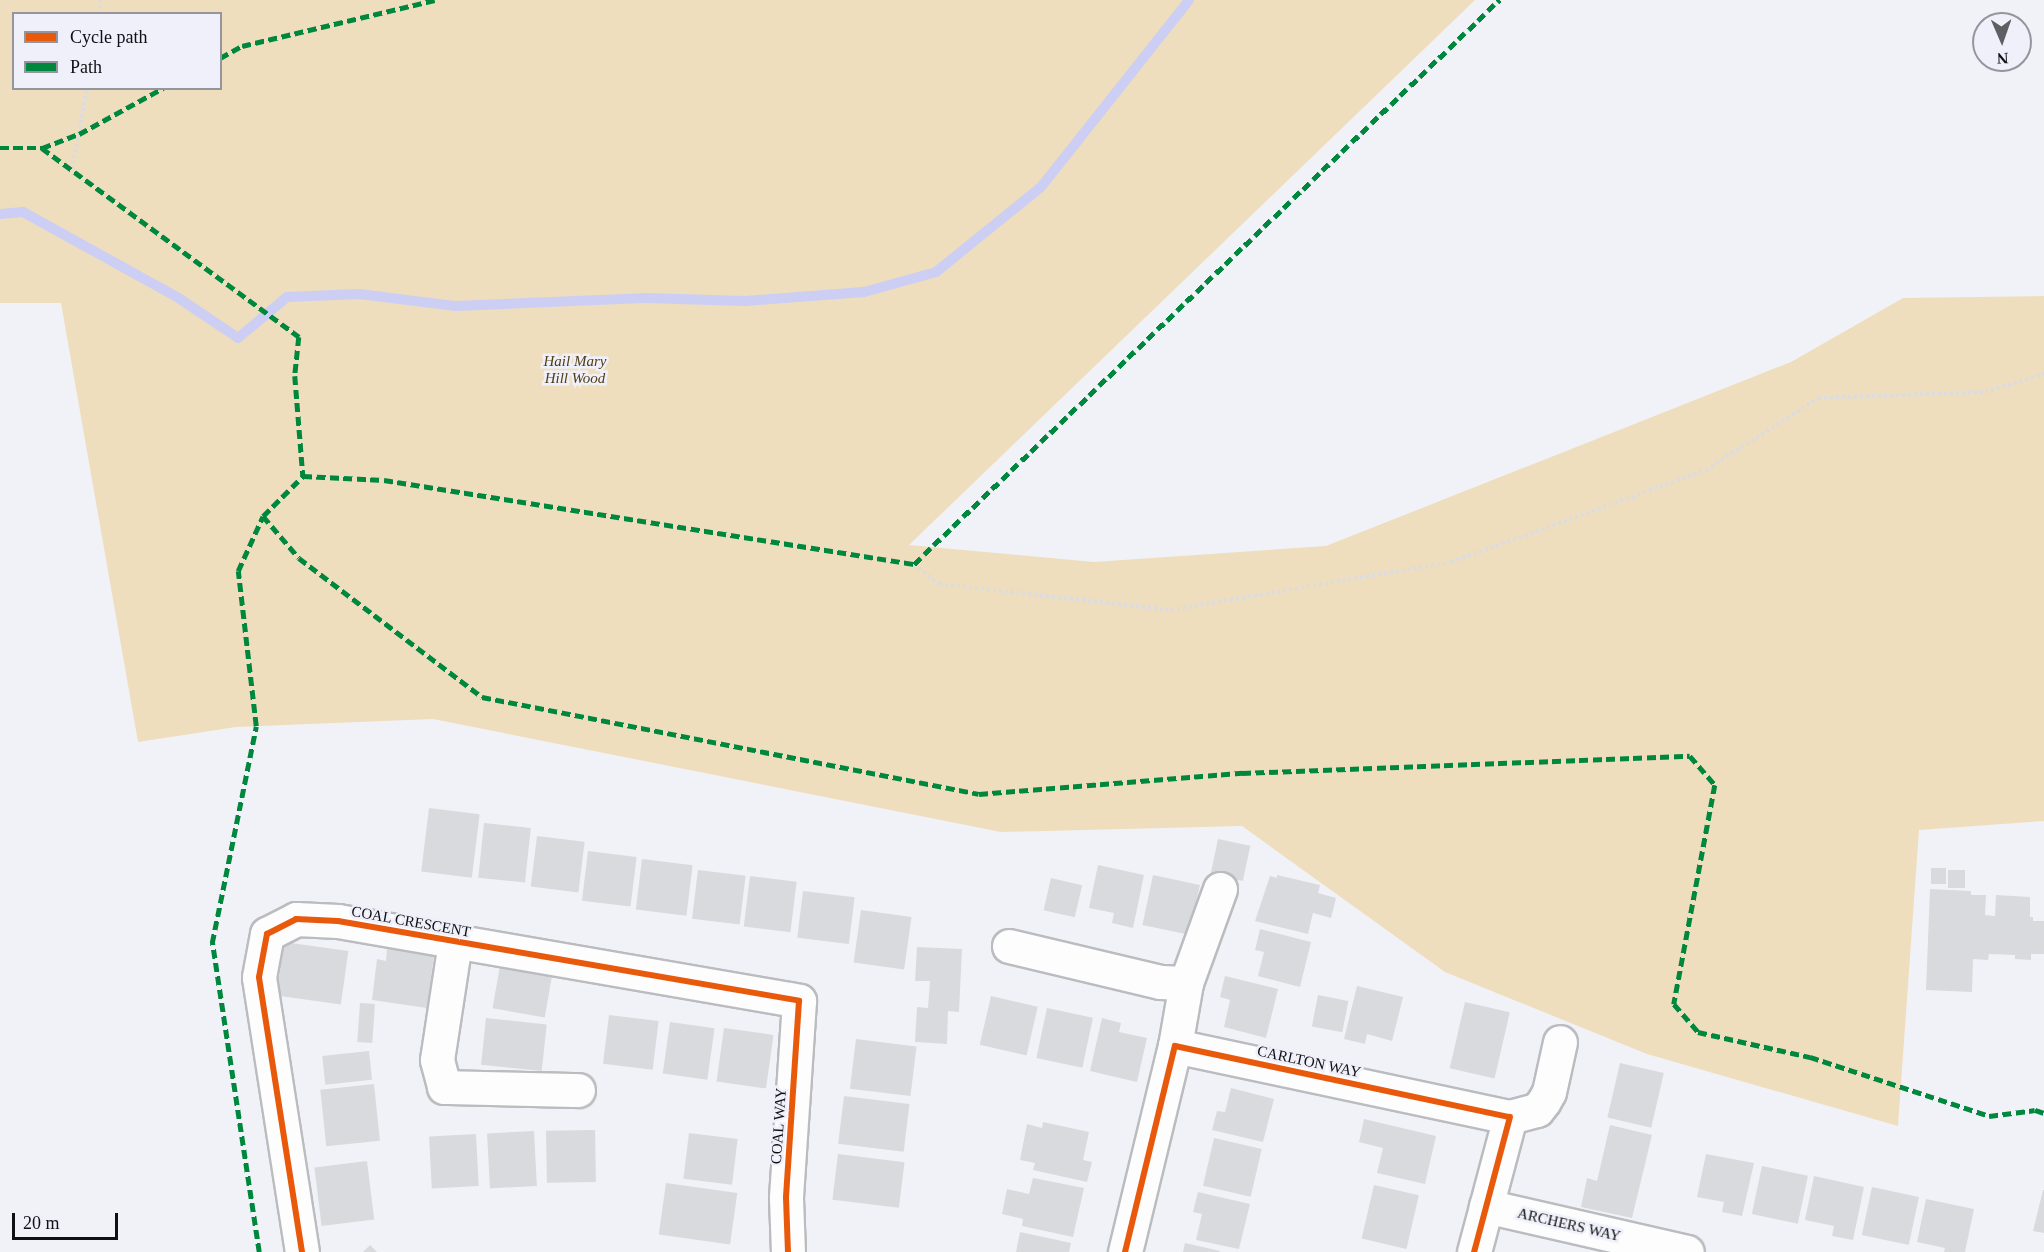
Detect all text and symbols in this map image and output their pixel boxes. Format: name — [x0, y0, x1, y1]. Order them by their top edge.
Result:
legend — [12, 12, 222, 90]
north arrow — [1972, 12, 2032, 72]
text: Cycle path — [70, 27, 147, 47]
text: N — [1997, 50, 2009, 67]
text: Path — [70, 57, 102, 77]
park label: Hail Mary Hill Wood — [544, 352, 606, 387]
street label: COAL CRESCENT — [350, 903, 472, 941]
street label: CARLTON WAY — [1255, 1042, 1363, 1082]
street label: COAL WAY — [767, 1087, 791, 1165]
scale bar — [15, 1201, 122, 1239]
street label: ARCHERS WAY — [1515, 1204, 1623, 1246]
text: 20 m — [23, 1213, 60, 1233]

